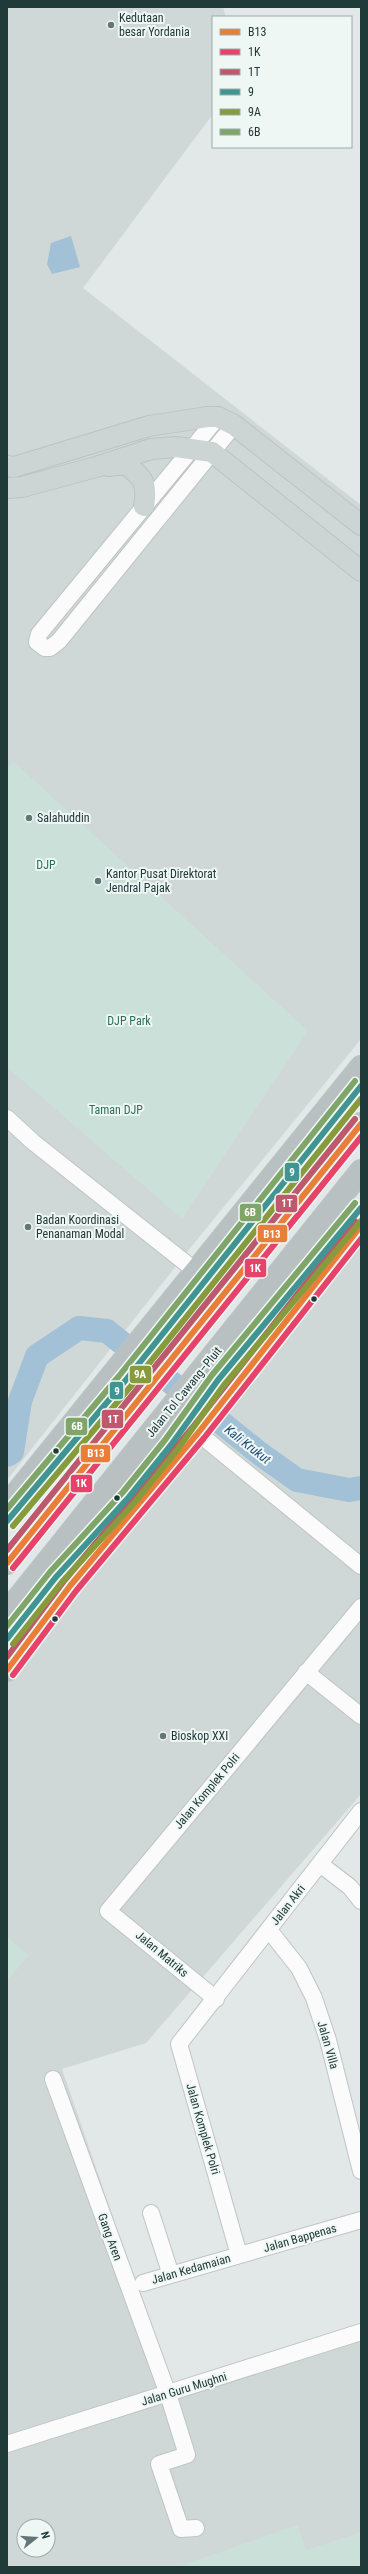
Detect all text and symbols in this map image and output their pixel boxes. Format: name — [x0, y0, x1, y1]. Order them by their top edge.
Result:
place label: Kedutaan besar Yordania — [119, 11, 190, 39]
legend — [212, 16, 352, 148]
marker: Kedutaan besar Yordania — [106, 20, 116, 30]
text: B13 — [248, 25, 266, 39]
text: 1K — [248, 45, 261, 59]
text: 1T — [248, 65, 260, 79]
text: 9 — [248, 85, 254, 99]
text: 9A — [248, 105, 261, 119]
text: 6B — [248, 125, 260, 139]
place label: Salahuddin — [37, 811, 90, 825]
marker: Salahuddin — [24, 813, 34, 823]
park label: DJP — [36, 858, 56, 872]
place label: Kantor Pusat Direktorat Jendral Pajak — [106, 867, 217, 895]
marker: Kantor Pusat Direktorat Jendral Pajak — [93, 876, 103, 886]
park label: DJP Park — [107, 1014, 151, 1028]
park label: Taman DJP — [89, 1103, 143, 1117]
line badge: 9 — [284, 1162, 300, 1182]
text: 9 — [289, 1166, 295, 1179]
line badge: 1T — [275, 1194, 298, 1213]
text: 1T — [281, 1197, 293, 1210]
line badge: 6B — [239, 1203, 262, 1222]
text: 6B — [244, 1206, 256, 1219]
place label: Badan Koordinasi Penanaman Modal — [36, 1213, 124, 1241]
marker: Badan Koordinasi Penanaman Modal — [23, 1222, 33, 1232]
line badge: B13 — [257, 1224, 288, 1243]
text: B13 — [263, 1228, 281, 1241]
line badge: 1K — [244, 1258, 267, 1278]
text: 1K — [249, 1262, 262, 1275]
unlabelled marker — [309, 1294, 319, 1304]
street label: Jalan Tol Cawang–Pluit — [143, 1344, 225, 1440]
line badge: 9A — [129, 1365, 152, 1384]
text: 9A — [134, 1368, 146, 1381]
line badge: 9 — [109, 1381, 124, 1400]
text: 9 — [114, 1385, 120, 1398]
line badge: 1T — [101, 1409, 124, 1429]
text: 1T — [107, 1413, 119, 1426]
line badge: 6B — [65, 1417, 88, 1436]
text: 6B — [71, 1420, 83, 1433]
water label: Kali Krukut — [222, 1422, 274, 1467]
line badge: B13 — [80, 1444, 111, 1463]
unlabelled marker — [51, 1446, 61, 1456]
text: B13 — [87, 1447, 105, 1460]
line badge: 1K — [70, 1474, 93, 1493]
text: 1K — [75, 1477, 88, 1490]
unlabelled marker — [112, 1493, 122, 1503]
unlabelled marker — [50, 1614, 60, 1624]
place label: Bioskop XXI — [171, 1729, 228, 1743]
marker: Bioskop XXI — [158, 1731, 168, 1741]
street label: Jalan Komplek Polri — [171, 1750, 243, 1832]
street label: Jalan Akri — [268, 1882, 308, 1928]
street label: Jalan Matriks — [133, 1928, 191, 1980]
street label: Jalan Villa — [314, 2019, 342, 2071]
street label: Jalan Komplek Polri — [183, 2082, 223, 2176]
street label: Gang Aren — [95, 2211, 125, 2263]
street label: Jalan Bappenas — [262, 2221, 338, 2255]
street label: Jalan Kedamaian — [150, 2251, 232, 2287]
street label: Jalan Guru Mughni — [139, 2369, 229, 2409]
north arrow — [16, 2518, 56, 2558]
text: N — [38, 2530, 52, 2541]

